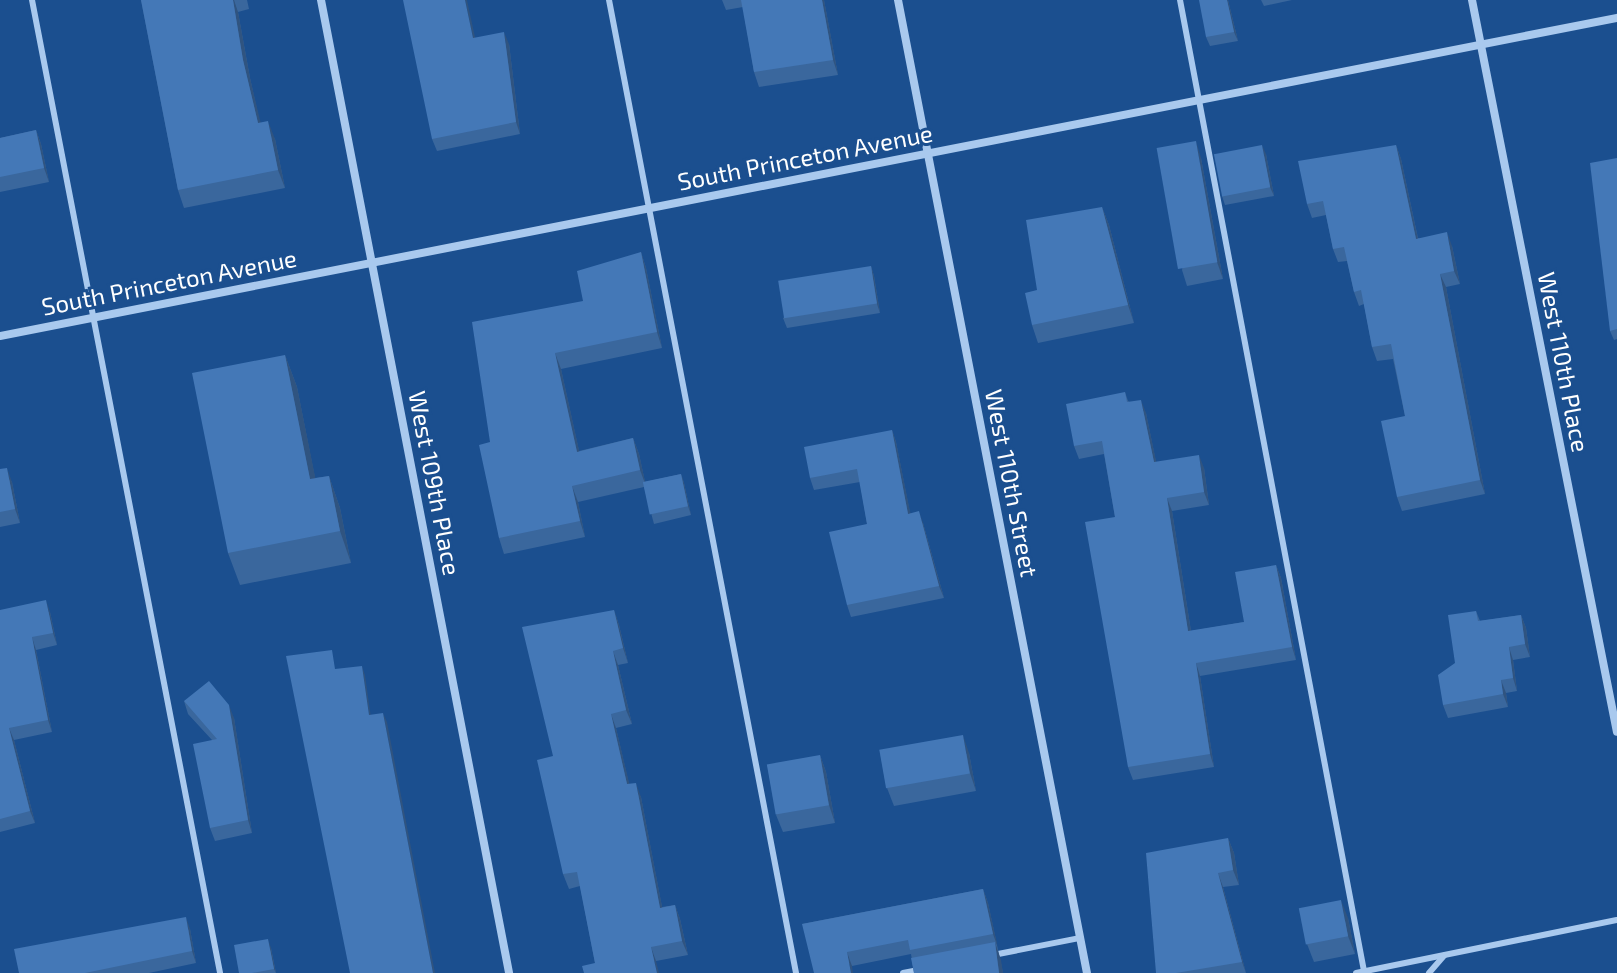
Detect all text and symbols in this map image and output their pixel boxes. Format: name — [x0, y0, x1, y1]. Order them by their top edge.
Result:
street label: South Princeton Avenue — [675, 118, 935, 196]
street label: South Princeton Avenue — [39, 243, 299, 321]
street label: West 110th Place — [1532, 270, 1596, 454]
street label: West 110th Street — [980, 387, 1044, 579]
street label: West 109th Place — [403, 388, 467, 578]

